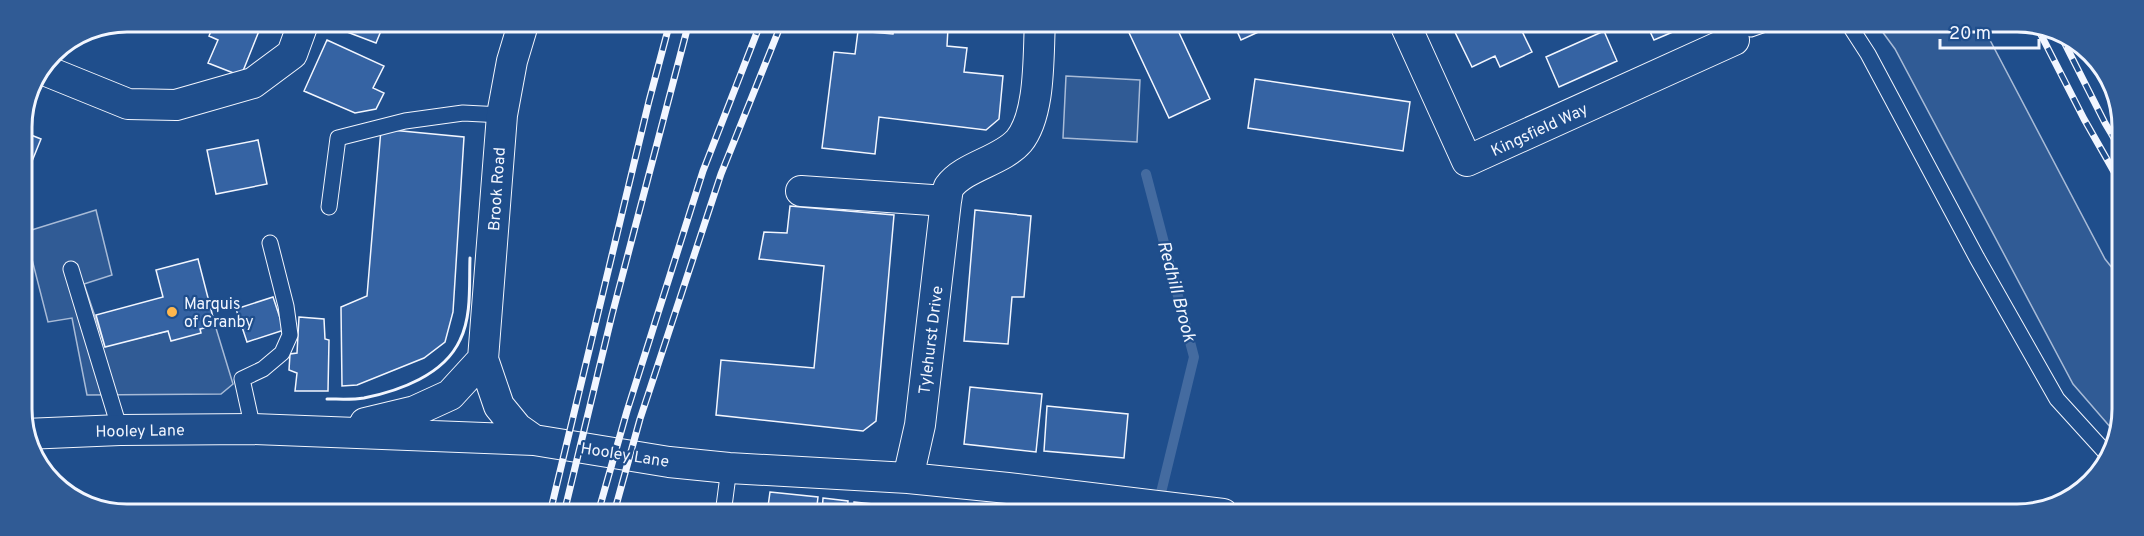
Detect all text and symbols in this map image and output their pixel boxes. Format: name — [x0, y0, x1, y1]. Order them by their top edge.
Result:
scale bar — [1940, 12, 2039, 50]
text: 20 m — [1949, 23, 1991, 46]
street label: Kingsfield Way — [1488, 100, 1592, 162]
street label: Brook Road — [485, 147, 511, 232]
water label: Redhill Brook — [1151, 238, 1200, 345]
street label: Tylehurst Drive — [915, 285, 949, 396]
place label: Marquis of Granby — [184, 295, 254, 333]
marker: Marquis of Granby — [165, 305, 179, 319]
street label: Hooley Lane — [95, 421, 185, 443]
street label: Hooley Lane — [579, 439, 670, 473]

